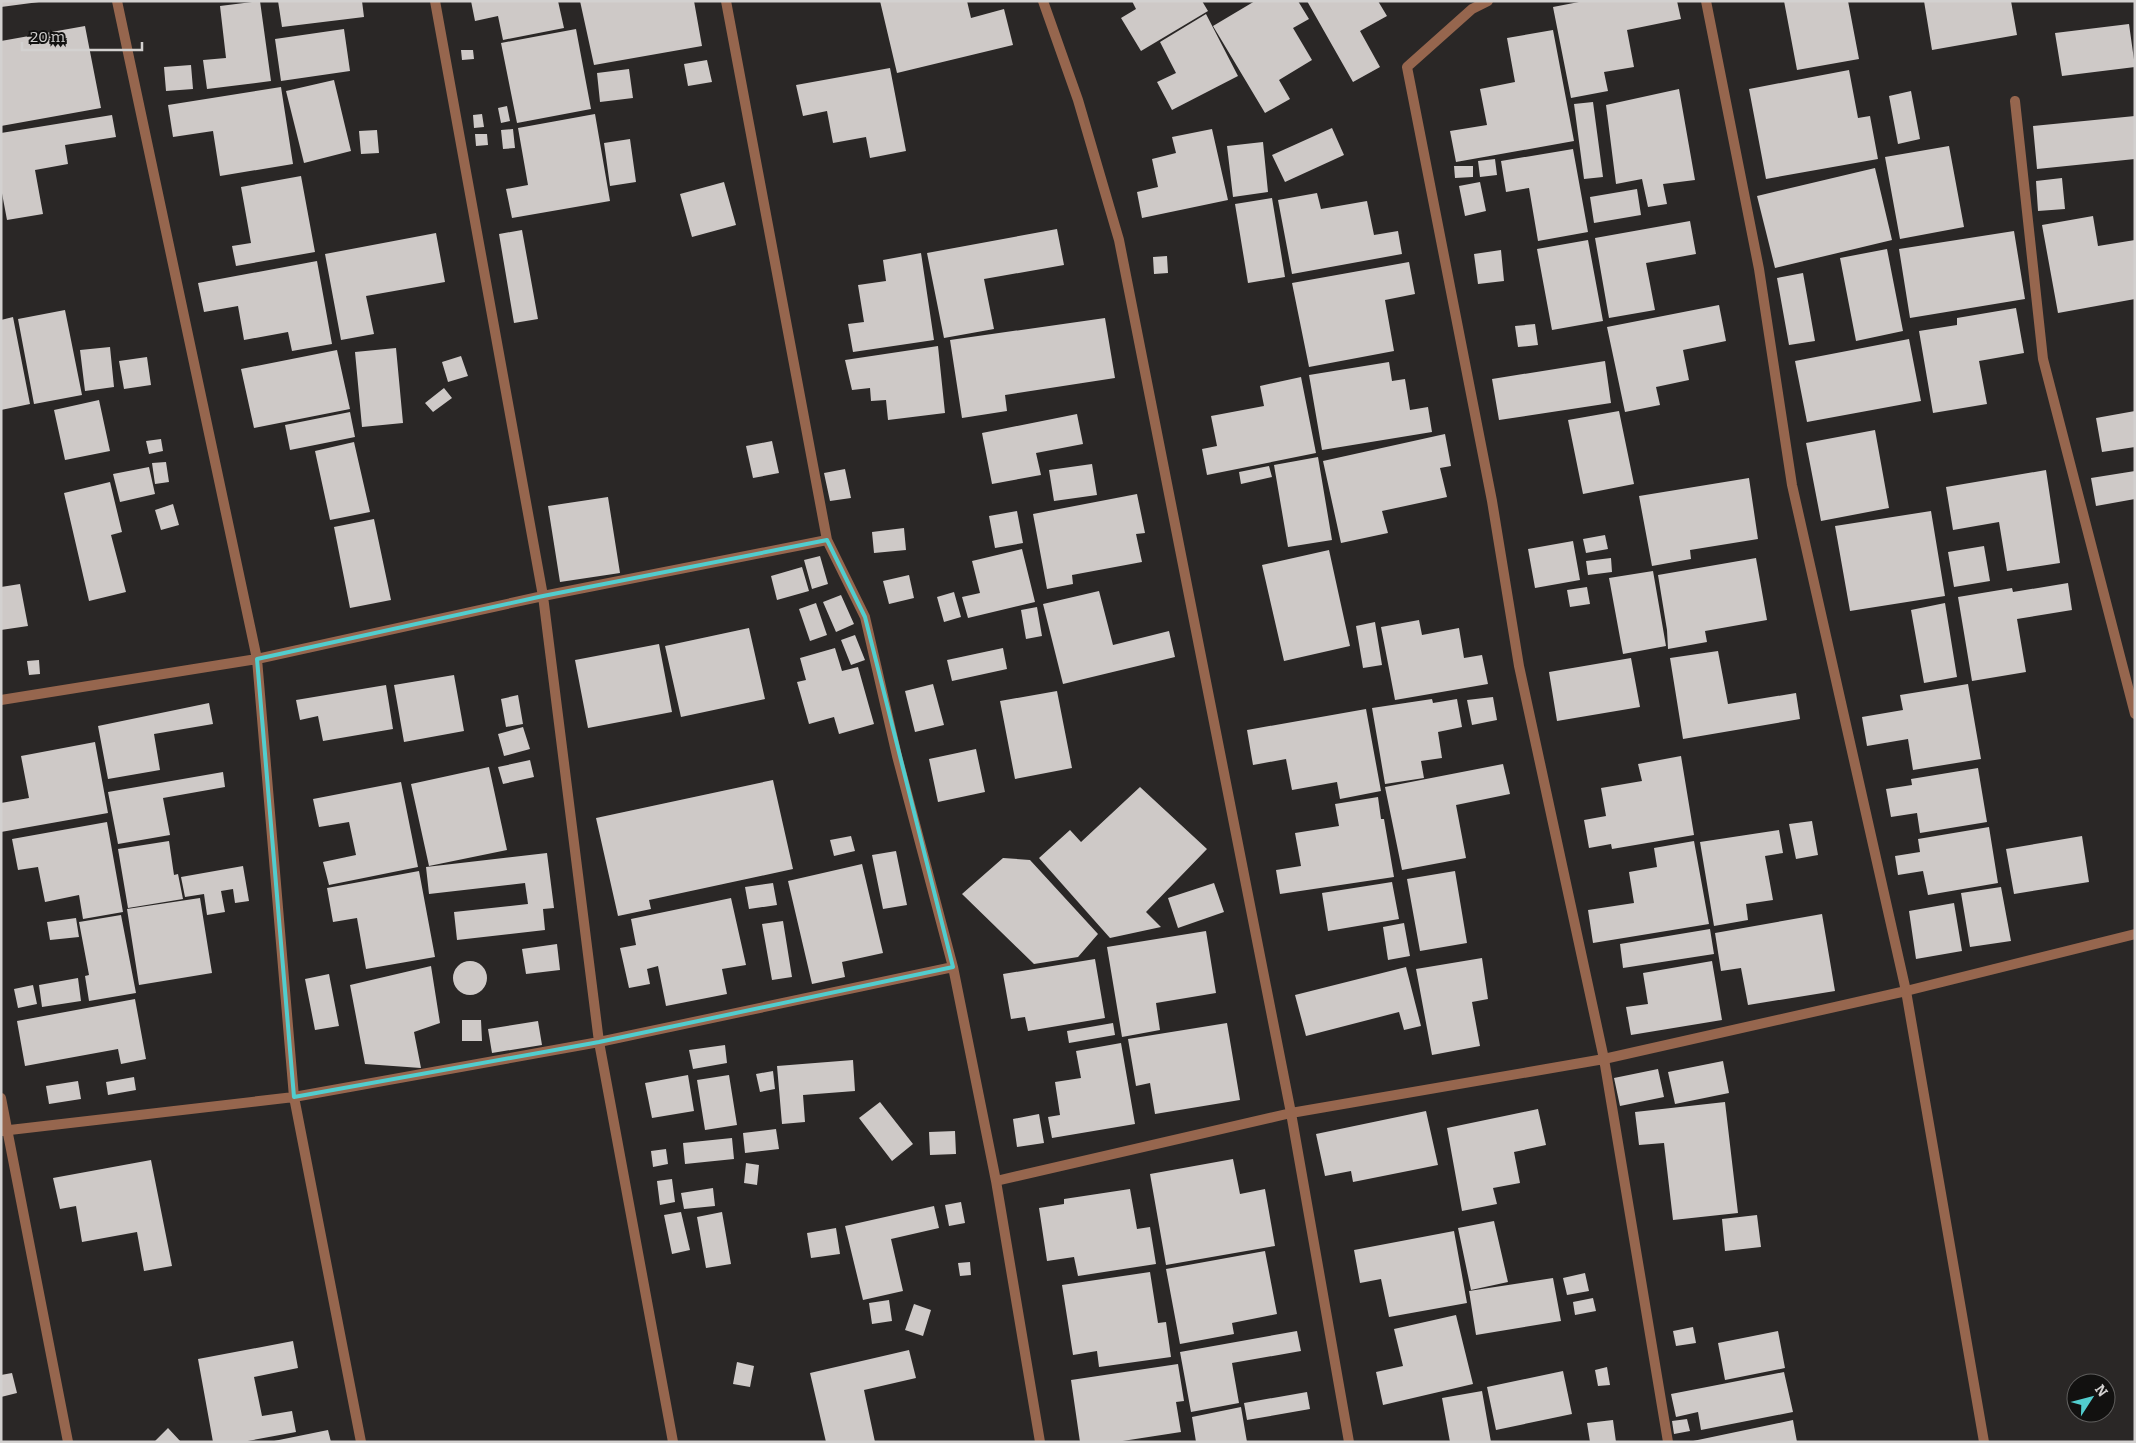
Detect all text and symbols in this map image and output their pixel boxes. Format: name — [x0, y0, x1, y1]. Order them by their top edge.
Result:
scale bar — [22, 20, 142, 52]
text: 20 m — [30, 28, 66, 46]
north arrow — [2066, 1373, 2116, 1423]
text: N — [2091, 1381, 2111, 1400]

